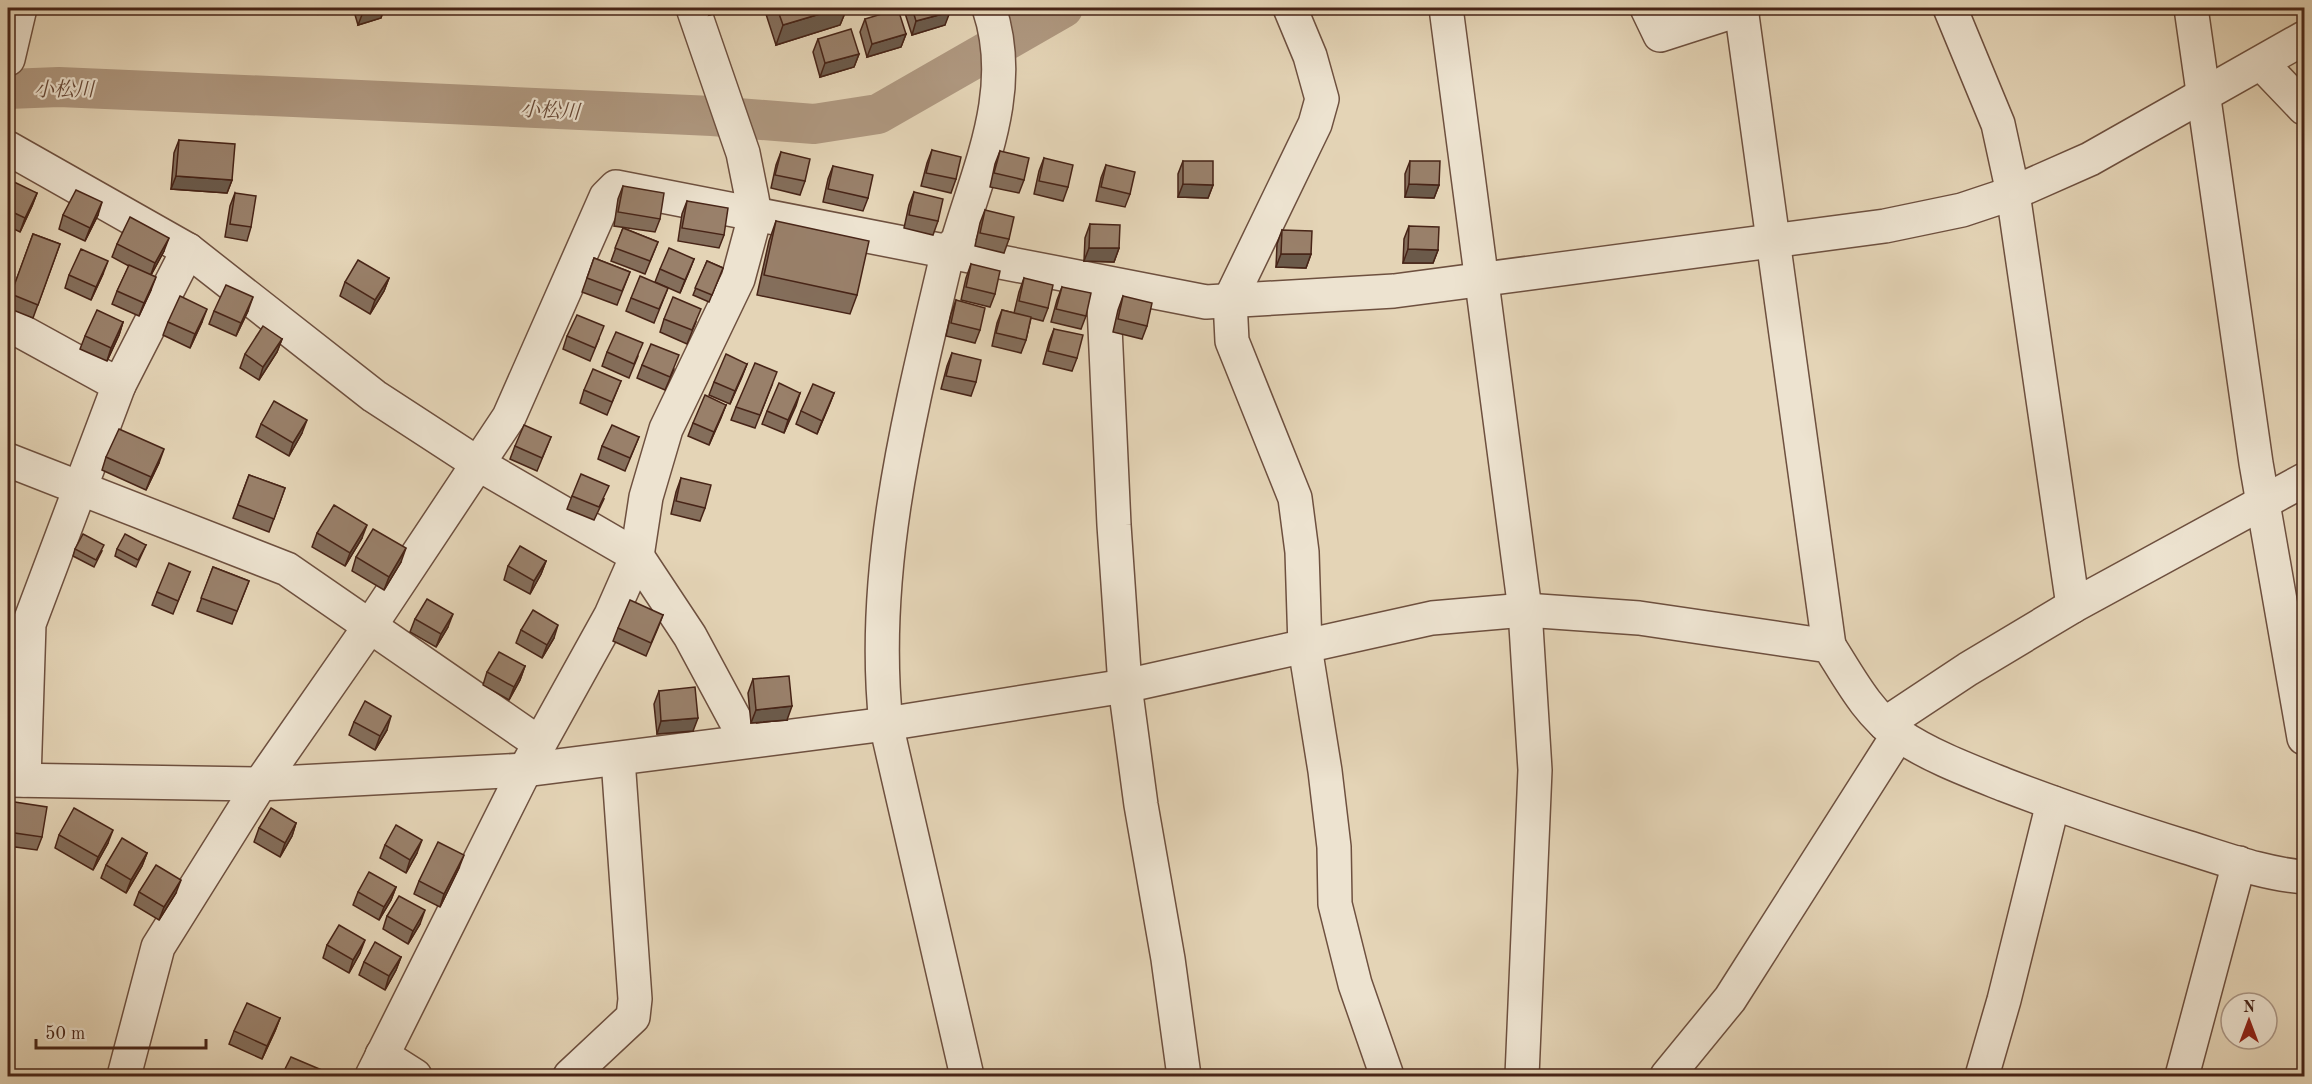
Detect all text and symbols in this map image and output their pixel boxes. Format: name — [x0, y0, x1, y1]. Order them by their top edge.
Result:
water label: 小松川 — [34, 79, 96, 101]
water label: 小松川 — [519, 98, 582, 124]
north arrow — [2219, 991, 2279, 1051]
text: N — [2243, 1000, 2256, 1016]
scale bar — [36, 1012, 206, 1050]
text: 50 m — [45, 1025, 85, 1043]

